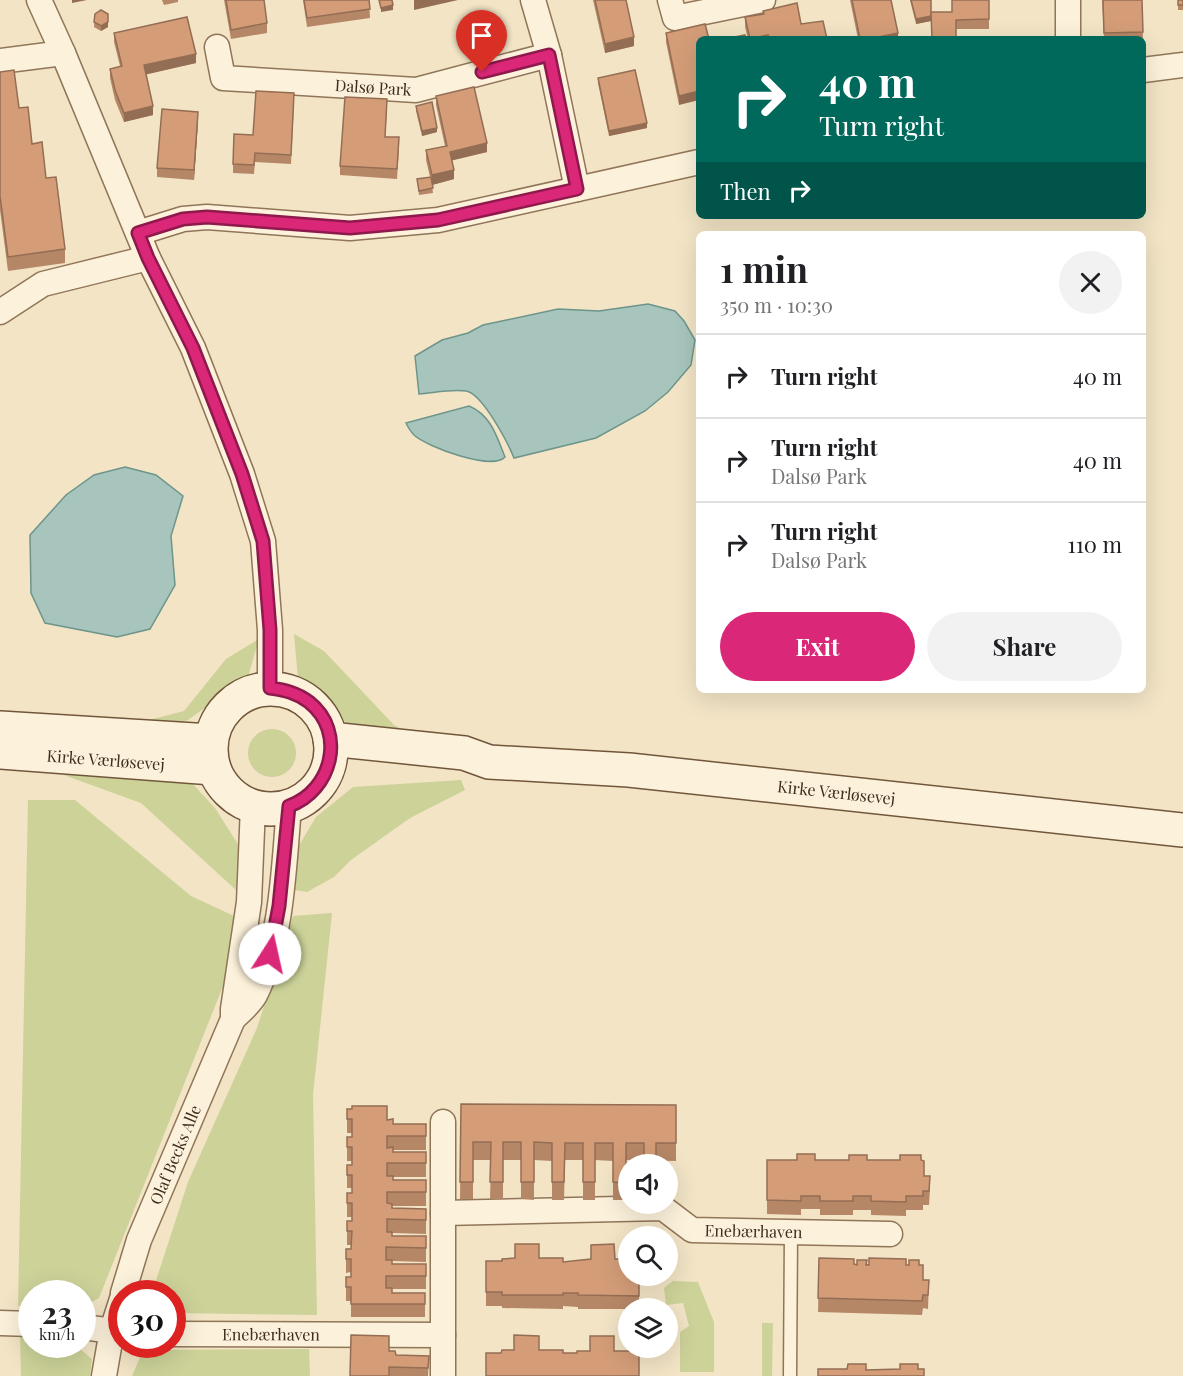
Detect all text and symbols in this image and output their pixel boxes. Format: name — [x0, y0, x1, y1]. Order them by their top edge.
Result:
pin — [456, 10, 507, 72]
icon: arrive — [465, 19, 498, 52]
text: 40 m — [819, 53, 916, 109]
icon: right — [720, 60, 798, 138]
street label: Dalsø Park — [334, 74, 412, 100]
text: Turn right — [819, 107, 944, 143]
icon: right — [783, 174, 816, 207]
text: Then — [720, 176, 771, 206]
text: 1 min — [720, 244, 808, 292]
button: close — [1059, 251, 1122, 314]
text: 350 m · 10:30 — [720, 291, 833, 318]
icon: right — [720, 360, 753, 393]
text: Turn right — [771, 361, 877, 391]
text: 40 m — [1073, 361, 1122, 391]
text: Turn right — [771, 432, 877, 462]
icon: right — [720, 444, 753, 477]
text: 40 m — [1073, 445, 1122, 475]
text: Dalsø Park — [771, 462, 867, 489]
text: Turn right — [771, 516, 877, 546]
icon: right — [720, 528, 753, 561]
text: 110 m — [1068, 529, 1122, 559]
text: Dalsø Park — [771, 546, 867, 573]
button: Exit — [720, 612, 915, 681]
button: Share — [927, 612, 1122, 681]
street label: Kirke Værløsevej — [46, 745, 165, 774]
street label: Kirke Værløsevej — [776, 775, 896, 809]
position arrow — [238, 922, 302, 986]
street label: Olaf Becks Alle — [144, 1102, 205, 1207]
map controls — [618, 1154, 678, 1358]
button: sound — [618, 1154, 678, 1214]
street label: Enebærhaven — [704, 1219, 803, 1242]
button: search — [618, 1226, 678, 1286]
speed limit sign: 30 — [108, 1280, 186, 1358]
text: 23 — [42, 1292, 72, 1332]
button: layers — [618, 1298, 678, 1358]
street label: Enebærhaven — [222, 1323, 320, 1345]
text: km/h — [39, 1324, 75, 1344]

